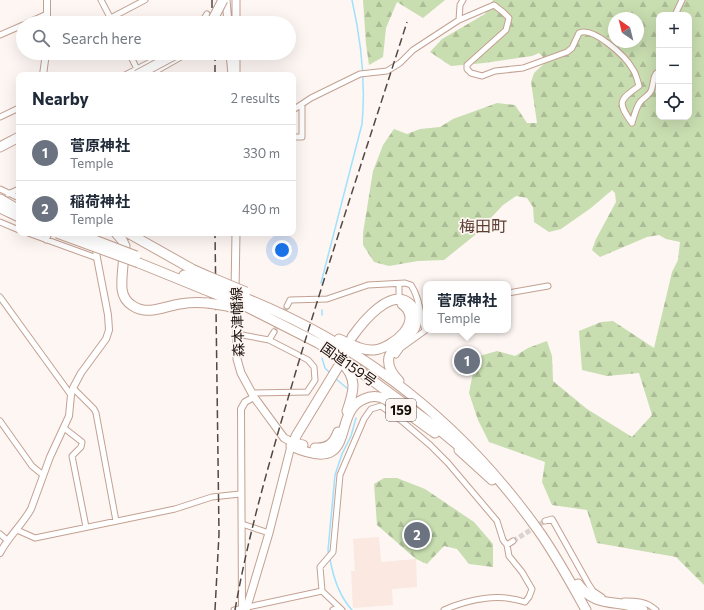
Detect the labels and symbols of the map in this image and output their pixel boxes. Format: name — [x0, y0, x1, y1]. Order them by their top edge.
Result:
north arrow — [608, 12, 644, 48]
district label: 梅田町 — [459, 216, 507, 235]
your location — [272, 240, 292, 260]
street label: 森本津幡線 — [227, 287, 247, 357]
street label: 国道159号 — [318, 339, 380, 389]
pin: 1 — [454, 346, 480, 376]
road number: 159 — [386, 399, 416, 421]
pin: 2 — [404, 520, 430, 550]

